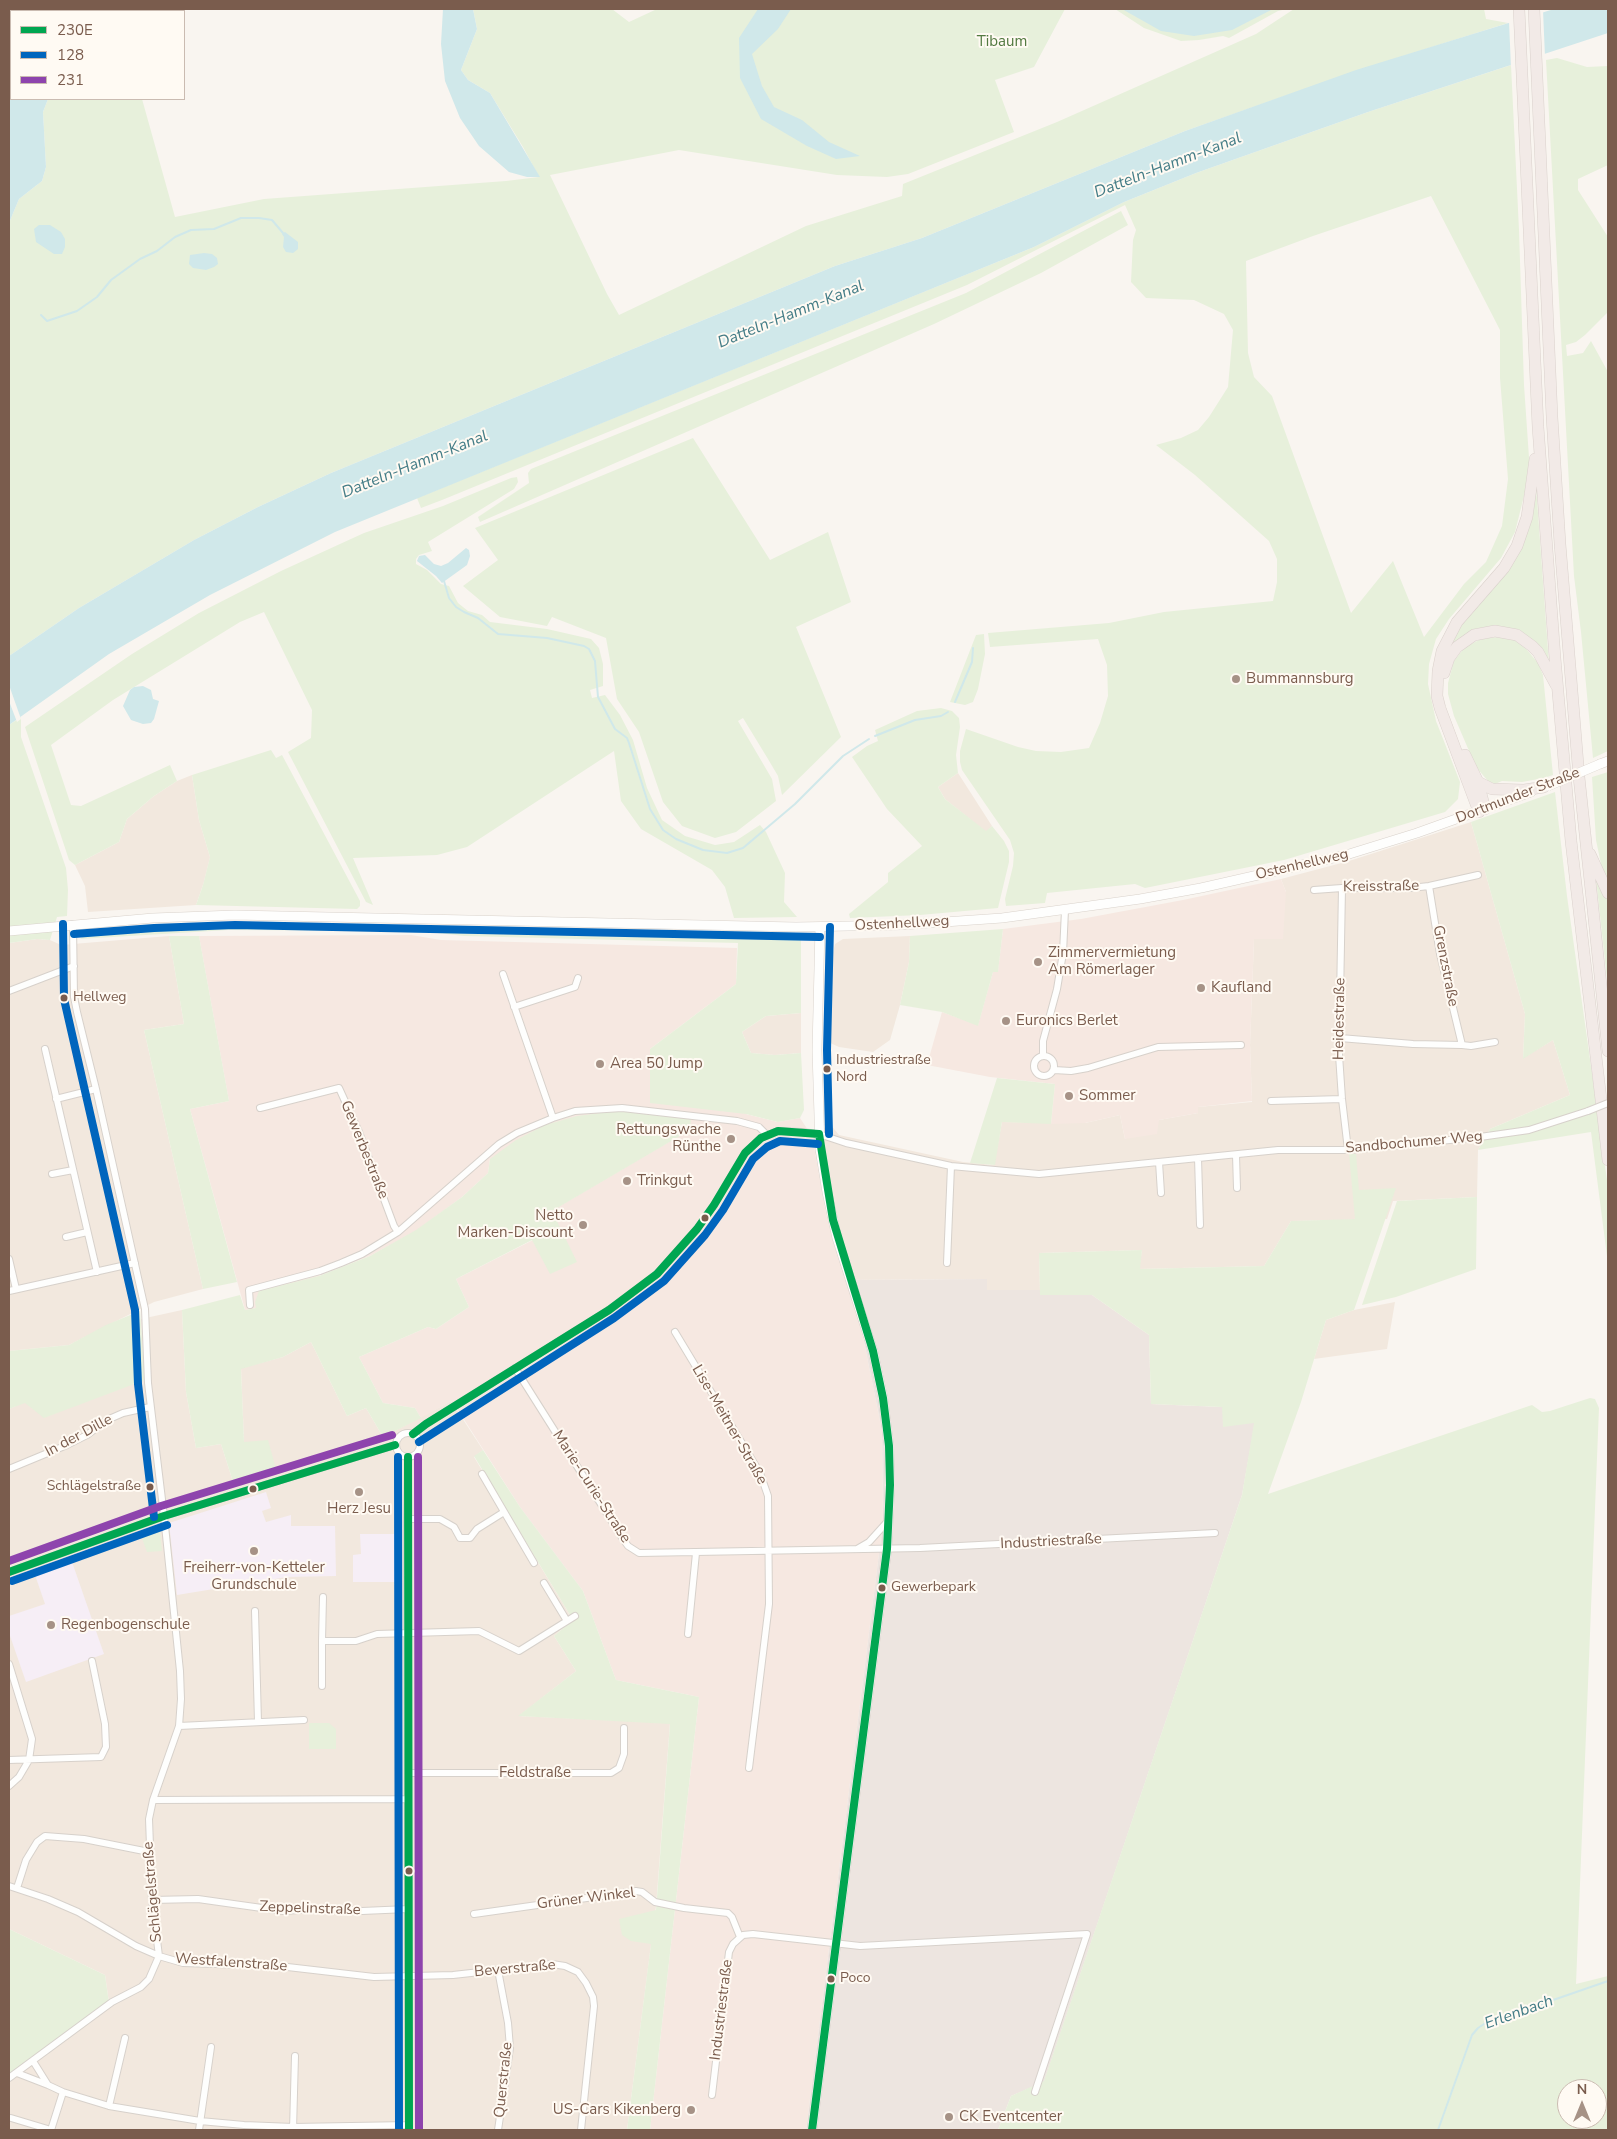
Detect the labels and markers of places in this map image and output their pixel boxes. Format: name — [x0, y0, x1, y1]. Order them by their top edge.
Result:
place label: Bummannsburg — [1246, 670, 1354, 688]
marker: Bummannsburg — [1230, 673, 1242, 685]
place label: Zimmervermietung Am Römerlager — [1048, 944, 1176, 979]
marker: Zimmervermietung Am Römerlager — [1032, 956, 1044, 968]
place label: Kaufland — [1211, 979, 1271, 997]
marker: Kaufland — [1195, 982, 1207, 994]
place label: Hellweg — [73, 990, 127, 1006]
marker: Hellweg — [59, 993, 69, 1003]
place label: Euronics Berlet — [1016, 1012, 1118, 1030]
marker: Euronics Berlet — [1000, 1015, 1012, 1027]
place label: Industriestraße Nord — [836, 1053, 931, 1086]
place label: Area 50 Jump — [610, 1055, 703, 1073]
marker: Area 50 Jump — [594, 1058, 606, 1070]
marker: Industriestraße Nord — [822, 1064, 832, 1074]
place label: Sommer — [1079, 1087, 1136, 1105]
marker: Sommer — [1063, 1090, 1075, 1102]
place label: Rettungswache Rünthe — [616, 1121, 721, 1156]
marker: Rettungswache Rünthe — [725, 1133, 737, 1145]
place label: Trinkgut — [637, 1172, 692, 1190]
marker: Trinkgut — [621, 1175, 633, 1187]
place label: Netto Marken-Discount — [458, 1207, 573, 1242]
unlabelled marker — [700, 1213, 710, 1223]
marker: Netto Marken-Discount — [577, 1219, 589, 1231]
place label: Schlägelstraße — [47, 1479, 141, 1495]
marker: Schlägelstraße — [145, 1482, 155, 1492]
unlabelled marker — [248, 1484, 258, 1494]
marker: Herz Jesu — [353, 1486, 365, 1498]
place label: Herz Jesu — [327, 1500, 391, 1518]
marker: Freiherr-von-Ketteler Grundschule — [248, 1545, 260, 1557]
place label: Freiherr-von-Ketteler Grundschule — [183, 1559, 325, 1594]
place label: Gewerbepark — [891, 1580, 976, 1596]
marker: Gewerbepark — [877, 1583, 887, 1593]
place label: Regenbogenschule — [61, 1616, 190, 1634]
marker: Regenbogenschule — [45, 1619, 57, 1631]
unlabelled marker — [404, 1866, 414, 1876]
place label: Poco — [840, 1971, 870, 1987]
marker: Poco — [826, 1974, 836, 1984]
place label: US-Cars Kikenberg — [553, 2101, 681, 2119]
marker: US-Cars Kikenberg — [685, 2104, 697, 2116]
place label: CK Eventcenter — [959, 2108, 1062, 2126]
marker: CK Eventcenter — [943, 2111, 955, 2123]

